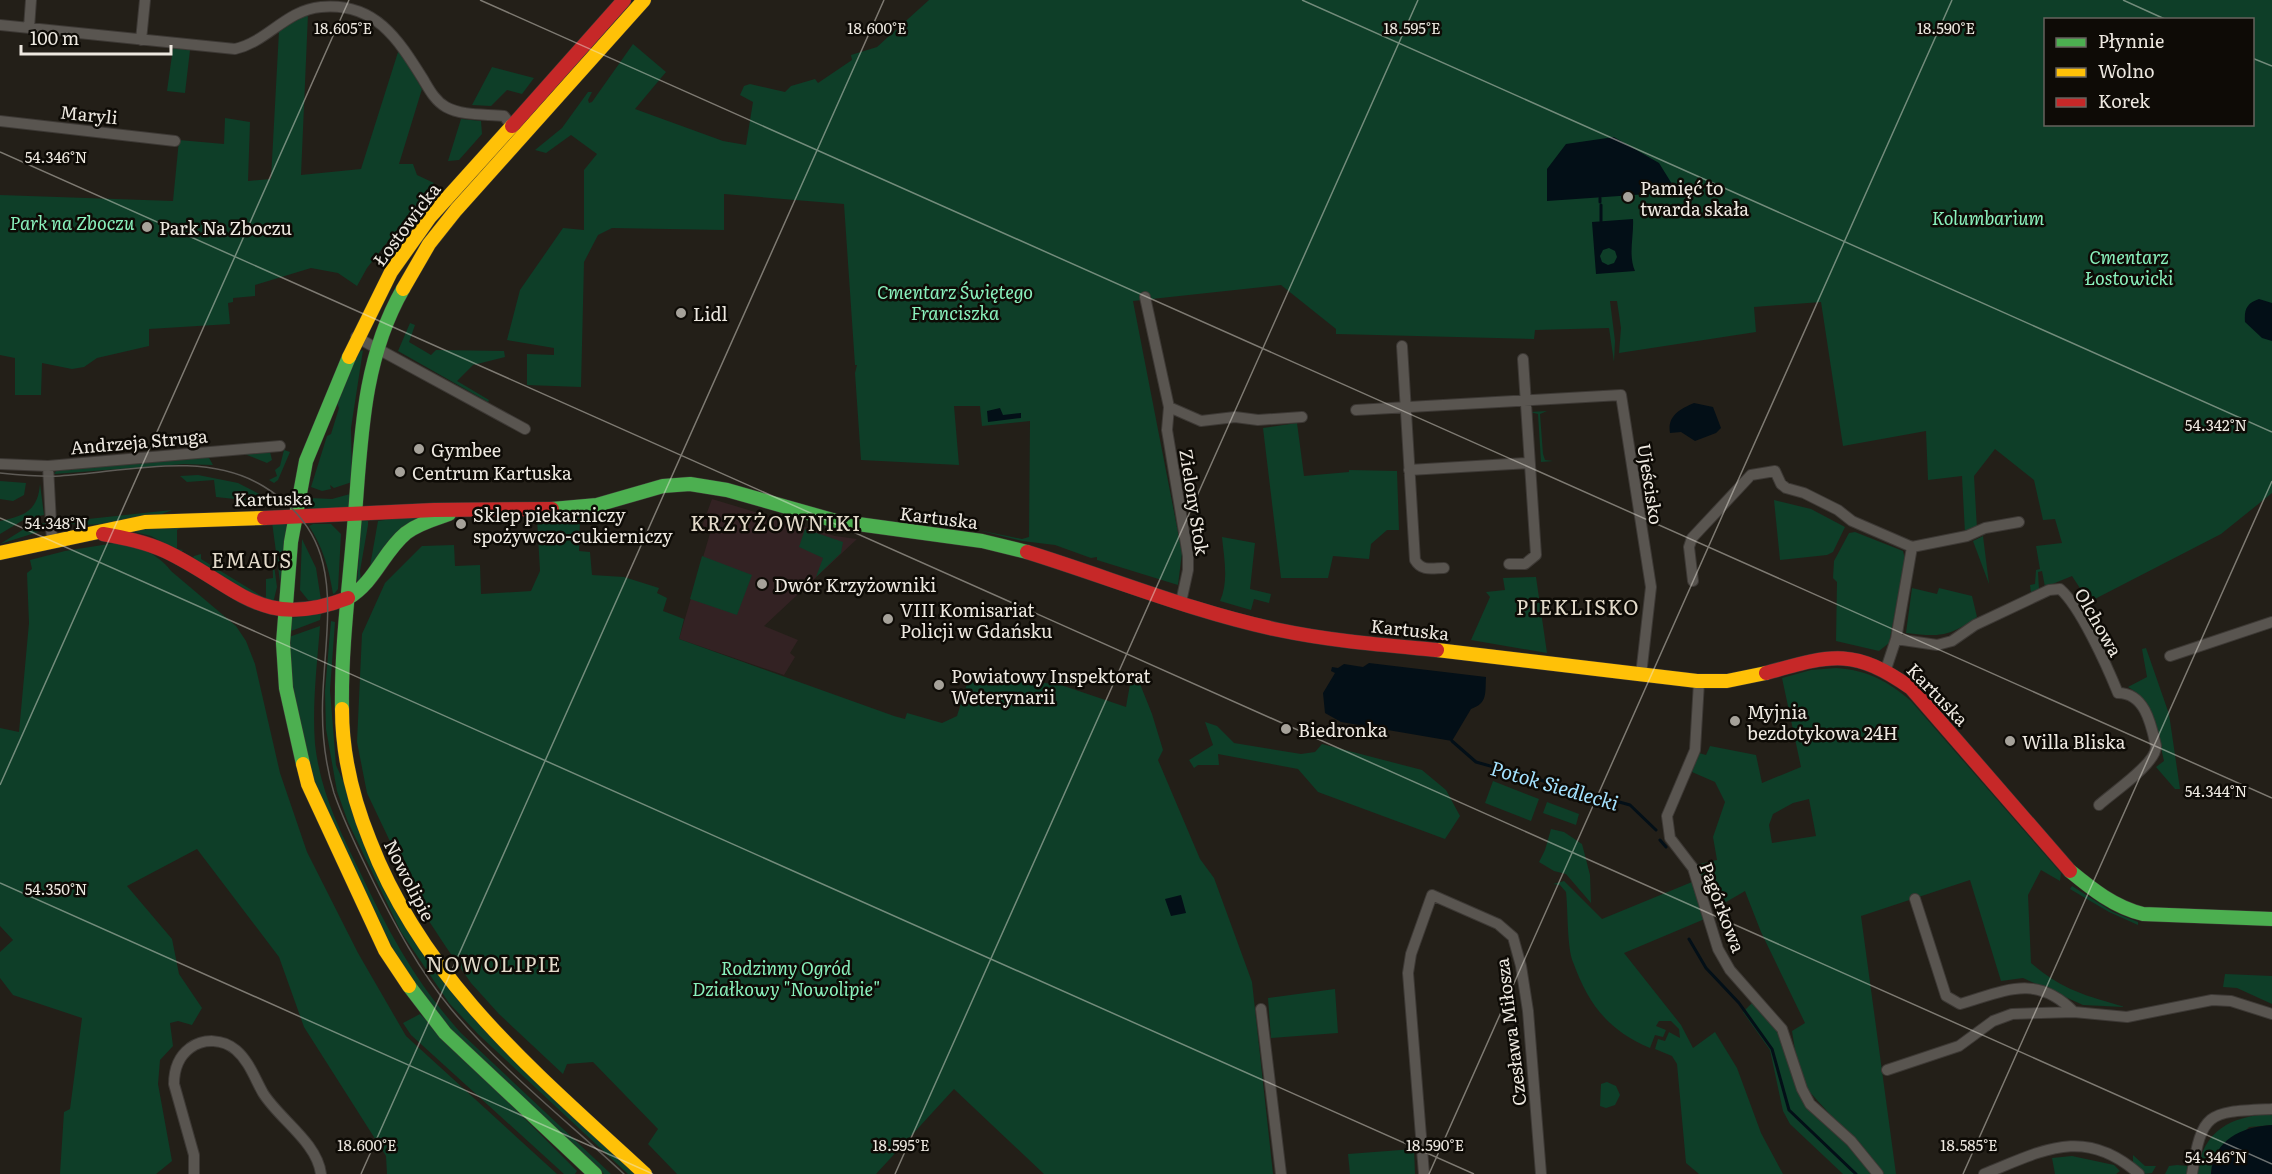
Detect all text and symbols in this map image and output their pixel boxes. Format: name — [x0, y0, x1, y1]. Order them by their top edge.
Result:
text: 18.605°E — [314, 16, 372, 39]
text: 18.600°E — [847, 16, 907, 39]
text: 18.595°E — [1384, 16, 1440, 39]
text: 18.590°E — [1917, 16, 1975, 39]
scale bar — [21, 18, 171, 56]
legend — [2044, 18, 2254, 126]
text: 100 m — [30, 24, 79, 51]
text: Płynnie — [2098, 27, 2164, 54]
text: Wolno — [2098, 57, 2155, 84]
text: Korek — [2098, 87, 2151, 114]
street label: Maryli — [59, 98, 119, 130]
text: 54.346°N — [25, 145, 87, 168]
place label: Pamięć to twarda skała — [1640, 174, 1749, 222]
street label: Łostowicka — [366, 176, 447, 271]
marker: Pamięć to twarda skała — [1621, 190, 1635, 204]
park label: Kolumbarium — [1932, 204, 2045, 231]
park label: Park na Zboczu — [10, 209, 135, 236]
place label: Park Na Zboczu — [159, 214, 292, 241]
marker: Park Na Zboczu — [140, 220, 154, 234]
park label: Cmentarz Łostowicki — [2085, 243, 2174, 291]
park label: Cmentarz Świętego Franciszka — [877, 278, 1033, 326]
place label: Lidl — [693, 300, 728, 327]
marker: Lidl — [674, 306, 688, 320]
text: 54.342°N — [2185, 413, 2247, 436]
street label: Andrzeja Struga — [69, 422, 209, 460]
place label: Gymbee — [431, 436, 501, 463]
marker: Gymbee — [412, 442, 426, 456]
street label: Ujeścisko — [1631, 442, 1671, 526]
street label: Zielony Stok — [1173, 447, 1217, 558]
place label: Centrum Kartuska — [412, 459, 572, 486]
marker: Centrum Kartuska — [393, 465, 407, 479]
street label: Kartuska — [233, 484, 313, 512]
street label: Kartuska — [898, 499, 980, 535]
place label: Sklep piekarniczy spożywczo-cukierniczy — [473, 501, 673, 549]
district label: KRZYŻOWNIKI — [690, 507, 862, 537]
text: 54.348°N — [25, 511, 87, 534]
marker: Sklep piekarniczy spożywczo-cukierniczy — [454, 517, 468, 531]
district label: EMAUS — [211, 544, 293, 574]
place label: Dwór Krzyżowniki — [774, 571, 936, 598]
marker: Dwór Krzyżowniki — [755, 577, 769, 591]
street label: Olchowa — [2068, 583, 2130, 662]
district label: PIEKLISKO — [1516, 591, 1640, 621]
place label: VIII Komisariat Policji w Gdańsku — [900, 596, 1052, 644]
street label: Kartuska — [1369, 611, 1451, 647]
marker: VIII Komisariat Policji w Gdańsku — [881, 612, 895, 626]
street label: Kartuska — [1901, 656, 1975, 732]
place label: Powiatowy Inspektorat Weterynarii — [951, 662, 1151, 710]
marker: Powiatowy Inspektorat Weterynarii — [932, 678, 946, 692]
place label: Myjnia bezdotykowa 24H — [1747, 698, 1898, 746]
marker: Myjnia bezdotykowa 24H — [1728, 714, 1742, 728]
place label: Biedronka — [1298, 716, 1388, 743]
marker: Biedronka — [1279, 722, 1293, 736]
place label: Willa Bliska — [2022, 728, 2126, 755]
marker: Willa Bliska — [2003, 734, 2017, 748]
water label: Potok Siedlecki — [1487, 751, 1623, 817]
text: 54.344°N — [2185, 779, 2247, 802]
street label: Nowolipie — [378, 834, 442, 926]
street label: Pagórkowa — [1693, 858, 1753, 956]
text: 54.350°N — [25, 877, 87, 900]
district label: NOWOLIPIE — [426, 948, 562, 978]
park label: Rodzinny Ogród Działkowy "Nowolipie" — [692, 954, 880, 1002]
street label: Czesława Miłosza — [1487, 956, 1532, 1107]
text: 18.600°E — [337, 1133, 397, 1156]
text: 18.595°E — [873, 1133, 929, 1156]
text: 18.590°E — [1406, 1133, 1464, 1156]
text: 18.585°E — [1940, 1133, 1998, 1156]
text: 54.346°N — [2185, 1145, 2247, 1168]

